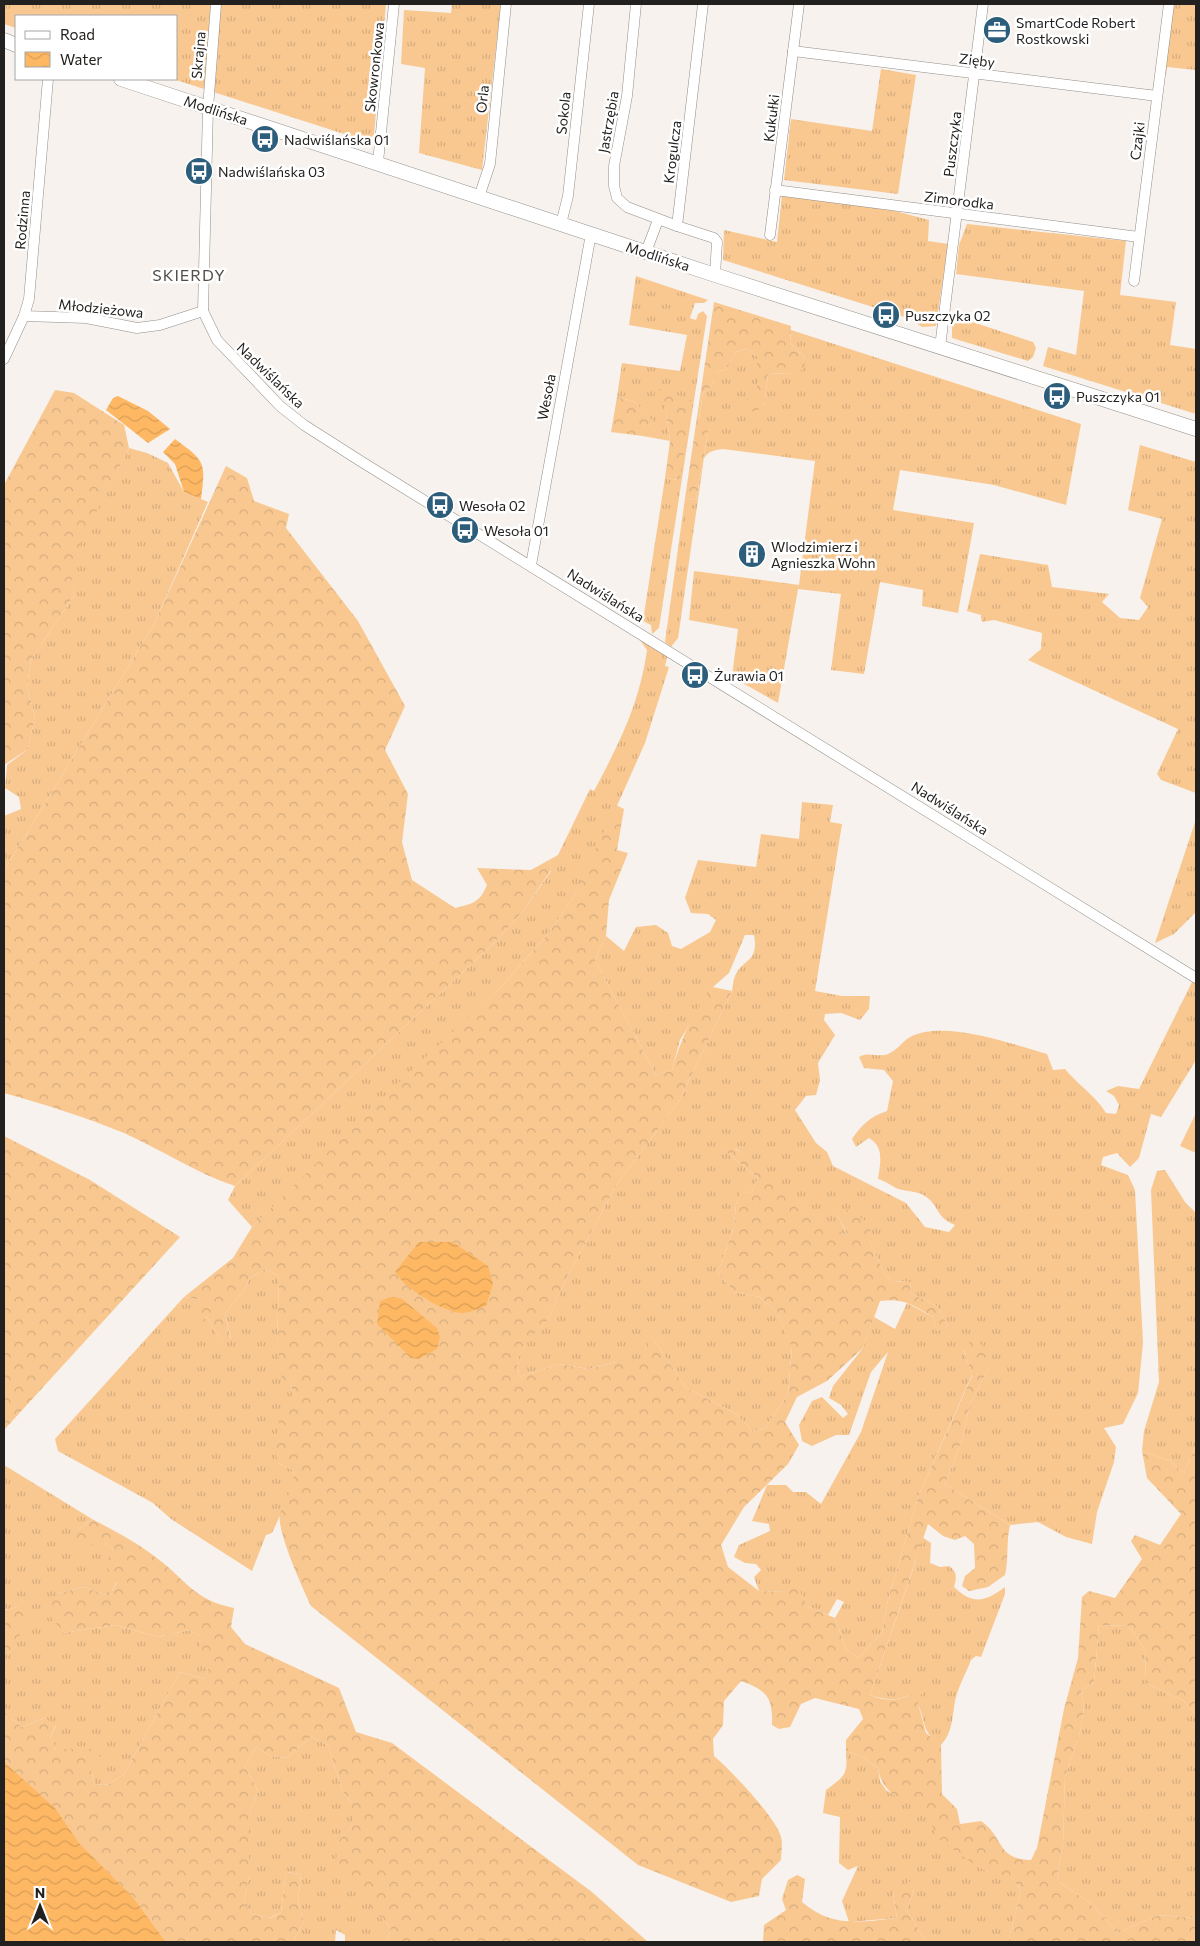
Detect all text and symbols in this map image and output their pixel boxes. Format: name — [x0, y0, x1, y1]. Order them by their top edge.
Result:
place label: SmartCode Robert Rostkowski — [1016, 14, 1136, 47]
legend — [15, 15, 178, 80]
office icon: SmartCode Robert Rostkowski — [982, 15, 1012, 45]
street label: Skowronkowa — [361, 21, 387, 113]
text: Road — [60, 25, 95, 43]
street label: Skrajna — [187, 31, 209, 79]
street label: Zięby — [958, 49, 996, 71]
text: Water — [60, 50, 102, 68]
street label: Orla — [472, 84, 492, 114]
street label: Jastrzębia — [594, 90, 622, 154]
street label: Sokola — [552, 91, 574, 135]
street label: Modlińska — [182, 92, 250, 128]
street label: Kukułki — [760, 93, 782, 143]
street label: Puszczyka — [940, 110, 964, 178]
street label: Krogulcza — [660, 120, 684, 184]
street label: Czajki — [1126, 121, 1148, 161]
bus stop icon: Nadwiślańska 01 — [250, 124, 280, 154]
place label: Nadwiślańska 01 — [284, 131, 389, 148]
bus stop icon: Nadwiślańska 03 — [184, 156, 214, 186]
place label: Nadwiślańska 03 — [218, 163, 325, 180]
street label: Zimorodka — [923, 187, 995, 213]
street label: Rodzinna — [11, 190, 33, 250]
street label: Modlińska — [624, 238, 692, 274]
district label: SKIERDY — [152, 265, 226, 284]
street label: Młodzieżowa — [58, 295, 144, 321]
bus stop icon: Puszczyka 02 — [871, 300, 901, 330]
place label: Puszczyka 02 — [905, 307, 991, 324]
street label: Nadwiślańska — [234, 339, 308, 411]
street label: Wesoła — [533, 372, 559, 422]
bus stop icon: Puszczyka 01 — [1042, 381, 1072, 411]
place label: Puszczyka 01 — [1076, 388, 1160, 405]
bus stop icon: Wesoła 02 — [425, 490, 455, 520]
place label: Wesoła 02 — [459, 497, 526, 514]
bus stop icon: Wesoła 01 — [450, 515, 480, 545]
place label: Wesoła 01 — [484, 522, 549, 539]
place label: Wlodzimierz i Agnieszka Wohn — [771, 538, 876, 571]
building icon: Wlodzimierz i Agnieszka Wohn — [737, 539, 767, 569]
street label: Nadwiślańska — [564, 565, 648, 625]
bus stop icon: Żurawia 01 — [680, 660, 710, 690]
place label: Żurawia 01 — [714, 667, 784, 684]
street label: Nadwiślańska — [908, 778, 992, 838]
north arrow — [15, 1881, 65, 1931]
text: N — [35, 1884, 45, 1901]

